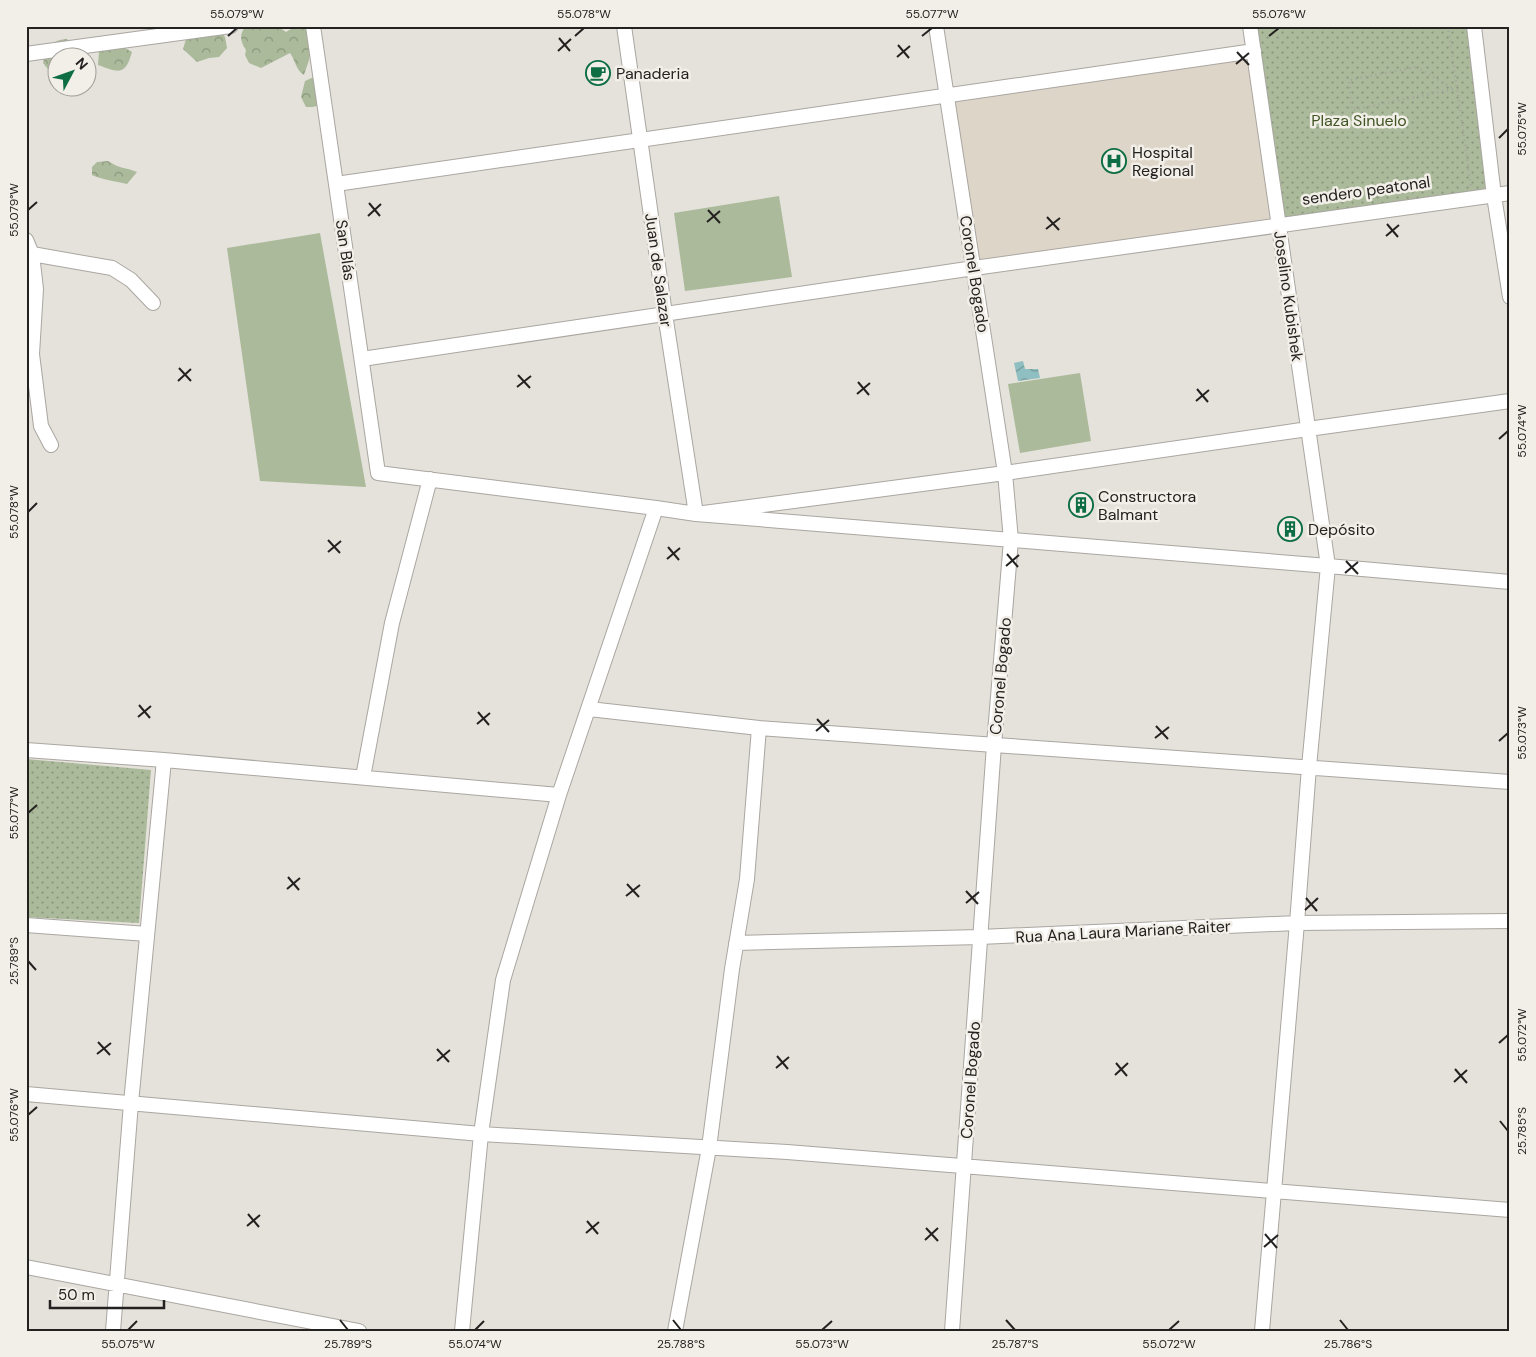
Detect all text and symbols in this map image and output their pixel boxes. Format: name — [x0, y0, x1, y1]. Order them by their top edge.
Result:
text: 55.079°W — [210, 6, 264, 22]
text: 55.078°W — [557, 6, 611, 22]
text: 55.077°W — [905, 6, 959, 22]
text: 55.076°W — [1252, 6, 1306, 22]
north arrow — [48, 48, 98, 98]
text: N — [72, 54, 92, 73]
cafe icon: Panaderia — [585, 60, 611, 86]
place label: Panaderia — [616, 63, 689, 84]
text: 55.075°W — [1514, 102, 1530, 156]
park label: Plaza Sinuelo — [1311, 110, 1407, 131]
place label: Hospital Regional — [1132, 142, 1194, 181]
hospital icon: Hospital Regional — [1101, 148, 1127, 174]
street label: sendero peatonal — [1301, 171, 1432, 210]
text: 55.079°W — [6, 183, 22, 237]
street label: Juan de Salazar — [640, 212, 677, 329]
street label: Coronel Bogado — [955, 214, 994, 334]
street label: San Blás — [331, 218, 360, 282]
street label: Joselino Kubishek — [1269, 230, 1308, 363]
text: 55.074°W — [1514, 404, 1530, 458]
text: 55.078°W — [6, 485, 22, 539]
place label: Constructora Balmant — [1098, 486, 1196, 525]
building icon: Constructora Balmant — [1068, 492, 1094, 518]
building icon: Depósito — [1277, 516, 1303, 542]
place label: Depósito — [1308, 519, 1375, 540]
street label: Coronel Bogado — [985, 616, 1016, 736]
text: 55.073°W — [1514, 706, 1530, 760]
text: 55.077°W — [6, 786, 22, 840]
street label: Rua Ana Laura Mariane Raiter — [1015, 915, 1231, 948]
text: 25.789°S — [6, 937, 22, 985]
text: 55.072°W — [1514, 1008, 1530, 1062]
street label: Coronel Bogado — [956, 1020, 985, 1140]
text: 55.076°W — [6, 1088, 22, 1142]
text: 25.785°S — [1514, 1107, 1530, 1155]
scale bar — [50, 1277, 164, 1309]
text: 50 m — [58, 1285, 95, 1305]
text: 55.075°W — [101, 1336, 155, 1352]
text: 25.789°S — [324, 1336, 372, 1352]
text: 55.074°W — [448, 1336, 502, 1352]
text: 25.788°S — [657, 1336, 705, 1352]
text: 55.073°W — [795, 1336, 849, 1352]
text: 25.787°S — [992, 1336, 1038, 1352]
text: 55.072°W — [1142, 1336, 1196, 1352]
text: 25.786°S — [1324, 1336, 1372, 1352]

